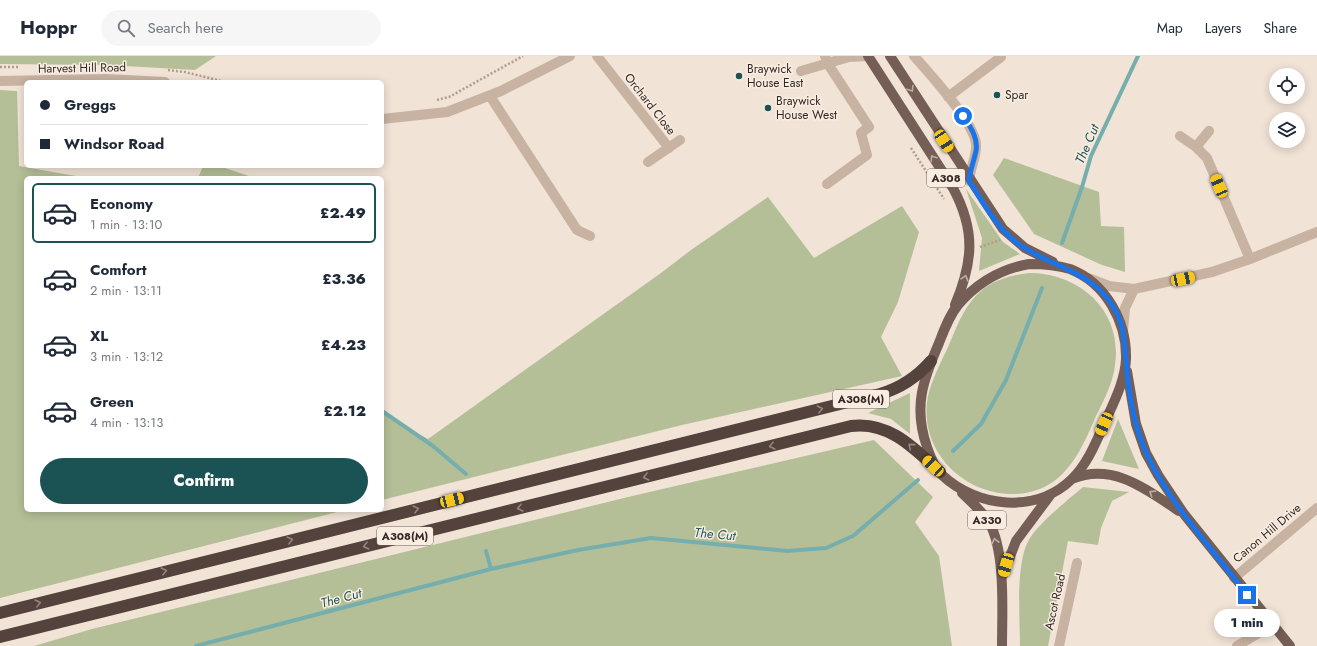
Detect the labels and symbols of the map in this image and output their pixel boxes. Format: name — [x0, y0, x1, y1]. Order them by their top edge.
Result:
street label: Harvest Hill Road — [38, 58, 126, 78]
place label: Braywick House East — [747, 60, 803, 92]
street label: Orchard Close — [620, 69, 680, 139]
marker: Braywick House East — [734, 71, 744, 81]
one-way arrow — [906, 85, 914, 92]
place label: Spar — [1005, 86, 1029, 104]
marker: Spar — [992, 90, 1002, 100]
place label: Braywick House West — [776, 92, 837, 124]
marker: Braywick House West — [763, 103, 773, 113]
route start — [954, 107, 972, 125]
water label: The Cut — [1070, 120, 1104, 167]
car — [932, 128, 956, 154]
one-way arrow — [930, 155, 938, 162]
road number: A308 — [927, 169, 965, 187]
car — [1209, 173, 1229, 199]
car — [1170, 271, 1196, 287]
one-way arrow — [960, 275, 969, 282]
road number: A308(M) — [833, 390, 889, 408]
one-way arrow — [816, 405, 823, 414]
car — [1094, 411, 1114, 437]
one-way arrow — [769, 441, 775, 449]
one-way arrow — [908, 444, 915, 451]
car — [920, 453, 946, 479]
one-way arrow — [643, 472, 649, 480]
one-way arrow — [1149, 490, 1156, 498]
car — [439, 491, 465, 509]
street label: Canon Hill Drive — [1229, 499, 1305, 567]
one-way arrow — [516, 503, 523, 511]
one-way arrow — [412, 505, 419, 514]
road number: A330 — [968, 511, 1006, 529]
water label: The Cut — [694, 523, 737, 545]
road number: A308(M) — [377, 527, 433, 545]
one-way arrow — [287, 537, 293, 545]
one-way arrow — [991, 538, 1000, 545]
one-way arrow — [363, 541, 369, 549]
car — [997, 552, 1015, 578]
one-way arrow — [161, 568, 167, 576]
street label: Ascot Road — [1040, 572, 1070, 632]
water label: The Cut — [319, 583, 364, 613]
route end — [1238, 586, 1256, 604]
one-way arrow — [35, 599, 41, 607]
callout: 1 min — [1214, 609, 1280, 637]

